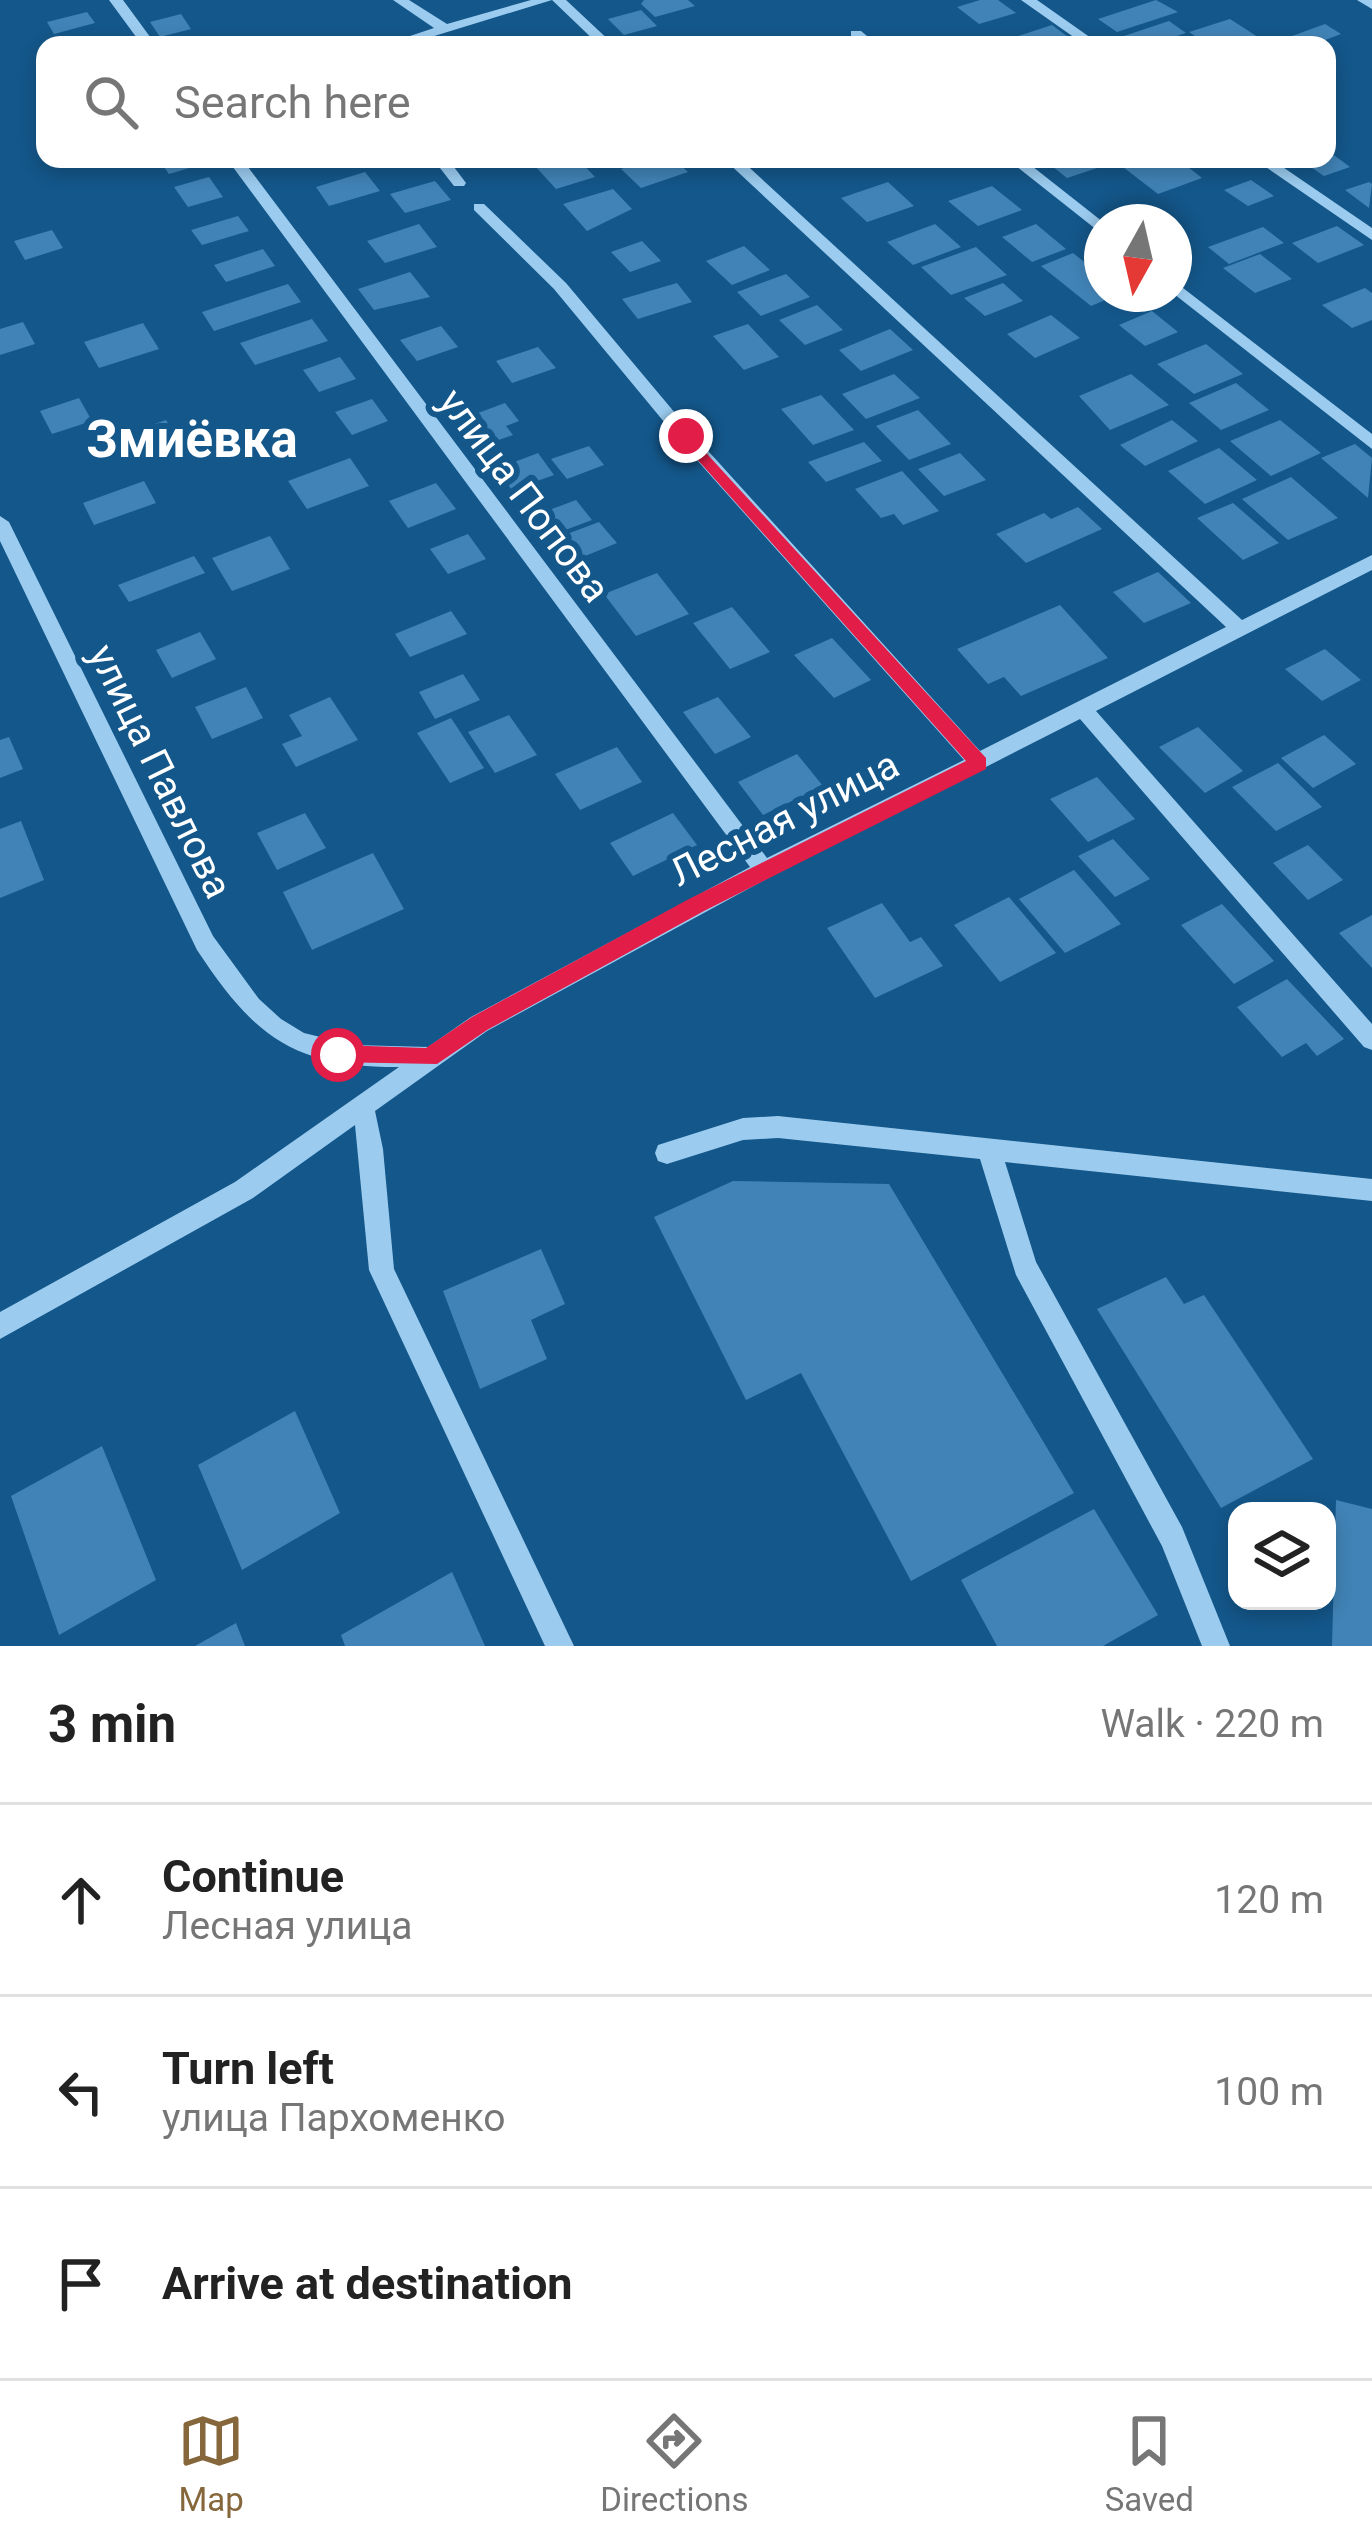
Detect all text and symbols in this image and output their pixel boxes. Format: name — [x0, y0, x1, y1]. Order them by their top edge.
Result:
search box — [36, 36, 1336, 168]
icon: search — [78, 69, 144, 135]
text: Search here — [174, 76, 411, 129]
north arrow — [1084, 204, 1192, 312]
street label: улица Попова — [429, 380, 619, 611]
route end — [659, 409, 713, 463]
district label: Змиёвка — [86, 410, 298, 469]
street label: улица Павлова — [79, 637, 241, 906]
street label: Лесная улица — [662, 742, 907, 896]
route start — [311, 1028, 365, 1082]
map controls — [1228, 1502, 1336, 1610]
button: layers — [1228, 1502, 1336, 1610]
text: 3 min — [48, 1695, 176, 1754]
text: Walk · 220 m — [1100, 1701, 1324, 1747]
text: Continue — [162, 1850, 344, 1903]
icon: ahead — [48, 1867, 114, 1933]
text: 120 m — [1214, 1877, 1324, 1923]
text: Лесная улица — [162, 1903, 413, 1949]
text: Turn left — [162, 2042, 334, 2095]
icon: left — [48, 2059, 114, 2125]
text: 100 m — [1214, 2069, 1324, 2115]
text: улица Пархоменко — [162, 2095, 506, 2141]
icon: arrive — [48, 2251, 114, 2317]
text: Arrive at destination — [162, 2257, 573, 2310]
tab: Map — [178, 2408, 244, 2519]
tab: Directions — [600, 2408, 749, 2519]
tab: Saved — [1105, 2408, 1194, 2519]

